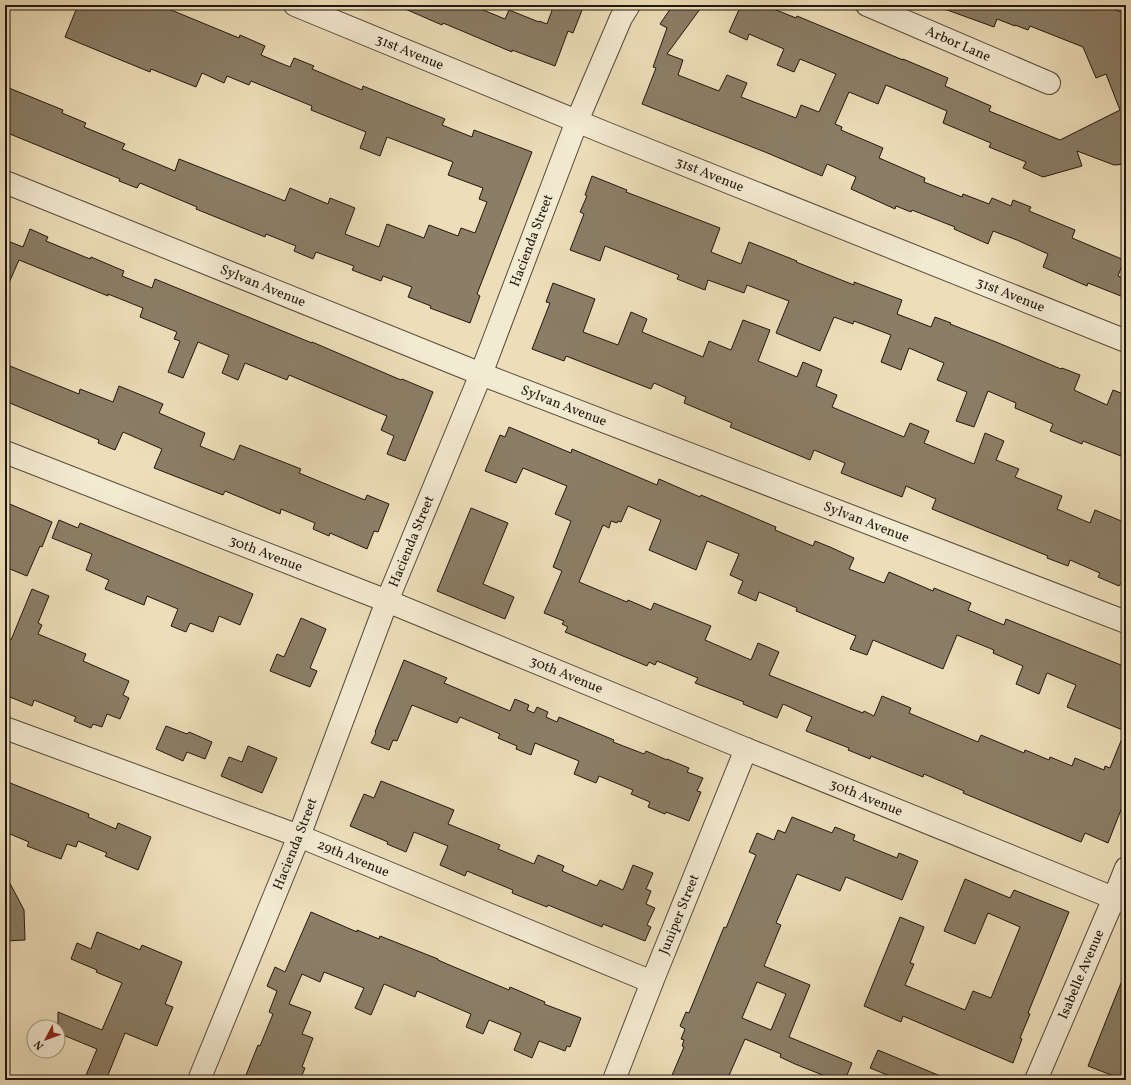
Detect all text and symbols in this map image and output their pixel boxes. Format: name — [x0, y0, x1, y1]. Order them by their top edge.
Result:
street label: Arbor Lane — [922, 22, 994, 67]
street label: 31st Avenue — [373, 30, 447, 75]
street label: 31st Avenue — [673, 152, 747, 197]
street label: Hacienda Street — [505, 192, 558, 290]
street label: Sylvan Avenue — [217, 260, 309, 312]
street label: 31st Avenue — [973, 273, 1048, 317]
street label: Sylvan Avenue — [518, 381, 610, 431]
street label: Hacienda Street — [384, 493, 439, 590]
street label: Sylvan Avenue — [820, 497, 912, 547]
street label: 30th Avenue — [226, 531, 306, 577]
street label: 30th Avenue — [527, 651, 606, 699]
street label: 30th Avenue — [827, 774, 906, 821]
street label: Hacienda Street — [268, 795, 322, 893]
street label: 29th Avenue — [314, 835, 393, 882]
street label: Juniper Street — [655, 871, 704, 957]
street label: Isabelle Avenue — [1054, 926, 1109, 1022]
north arrow — [26, 1019, 66, 1059]
text: N — [31, 1037, 48, 1053]

